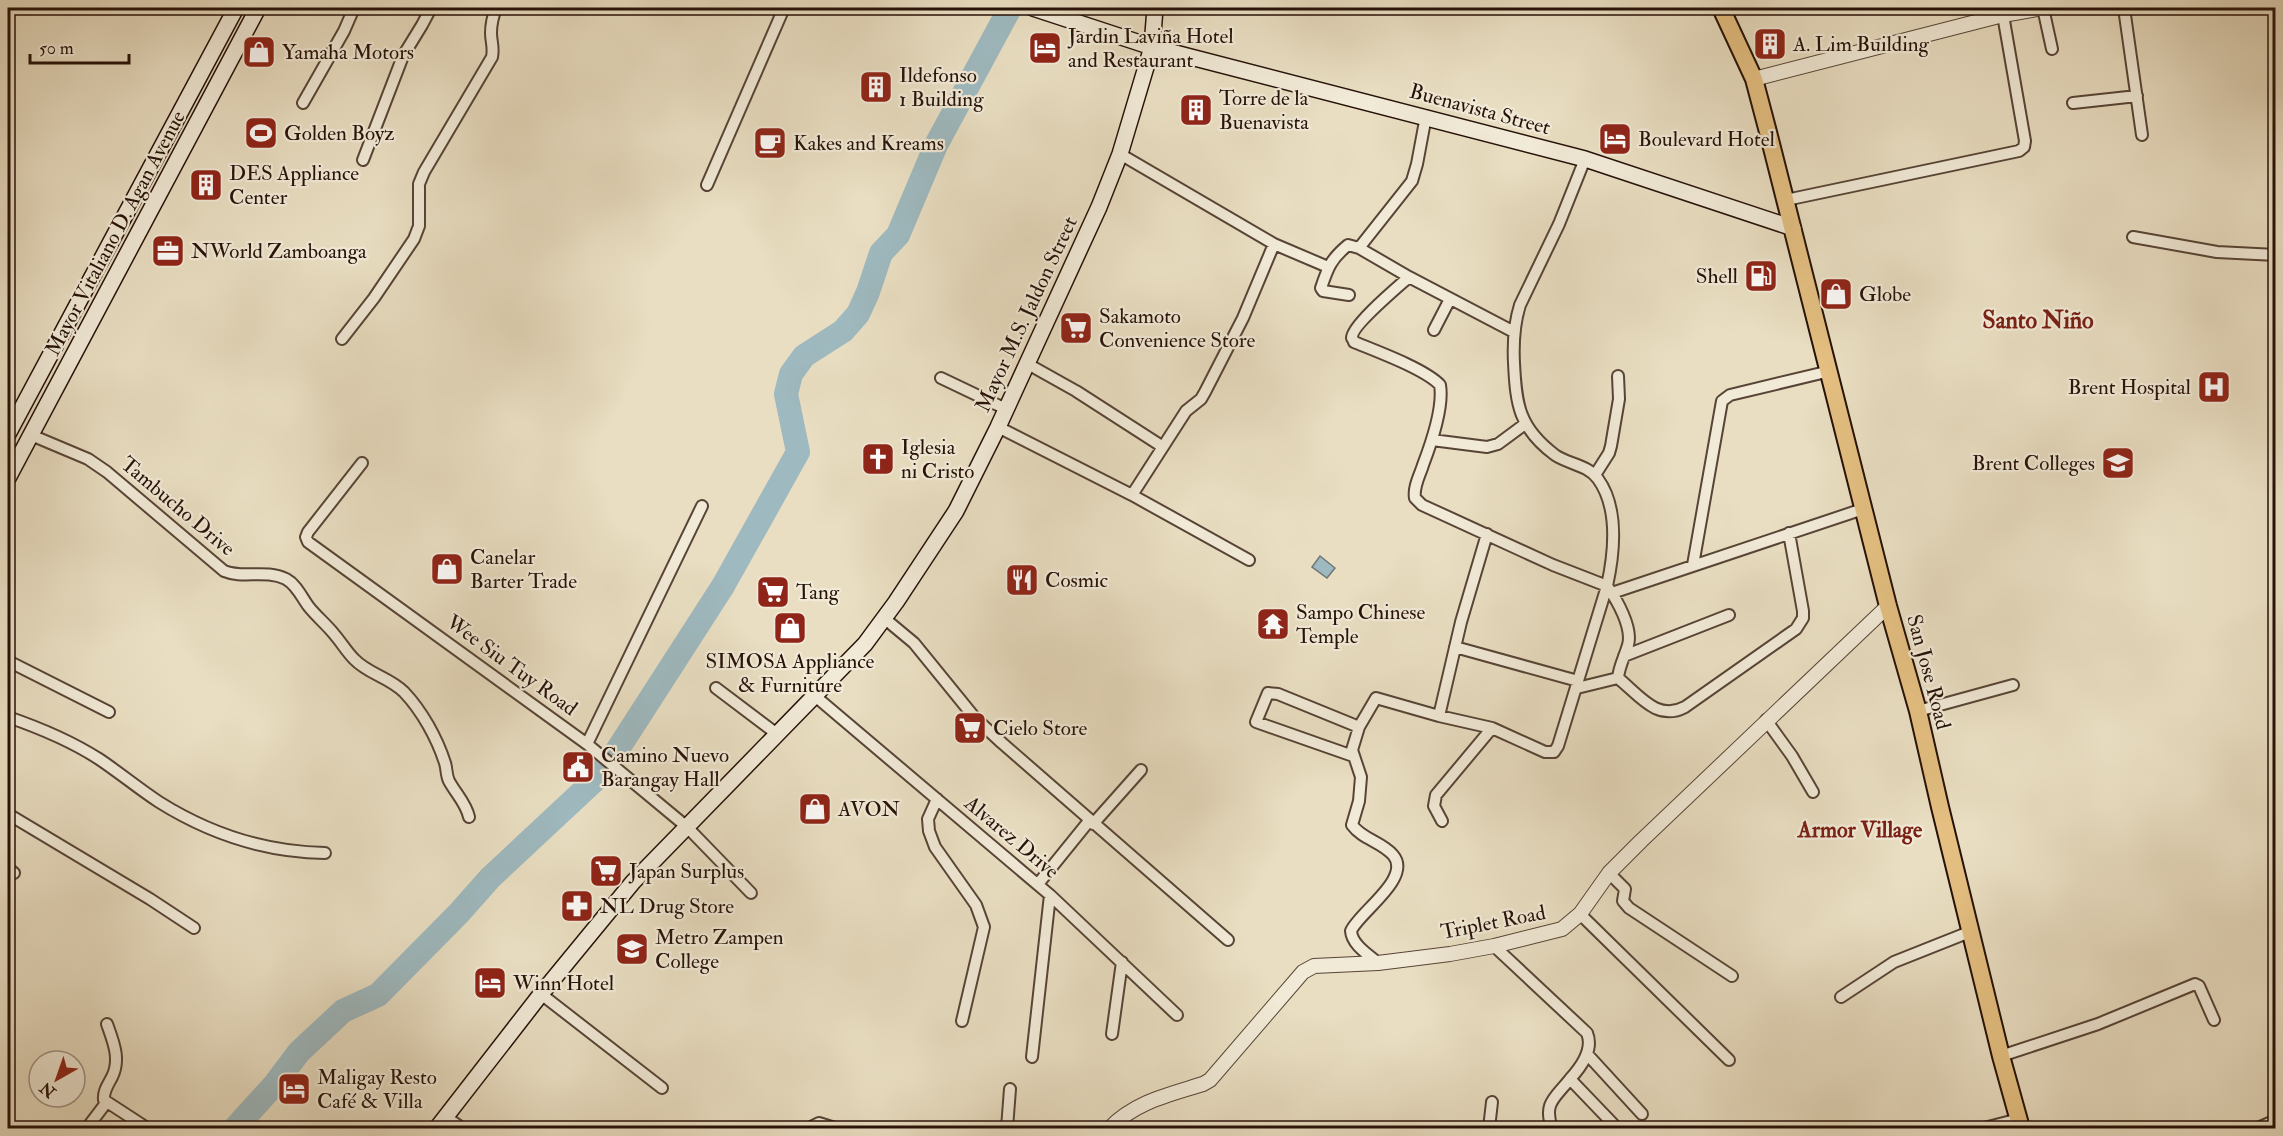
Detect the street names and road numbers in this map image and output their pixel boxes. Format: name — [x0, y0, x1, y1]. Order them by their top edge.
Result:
street label: Buenavista Street — [1406, 78, 1554, 141]
street label: Mayor Vitaliano D. Agan Avenue — [39, 106, 192, 360]
street label: Mayor M.S. Jaldon Street — [969, 212, 1084, 416]
street label: Tambucho Drive — [115, 451, 241, 562]
street label: Wee Siu Tuy Road — [440, 608, 583, 722]
street label: San Jose Road — [1900, 612, 1957, 733]
street label: Alvarez Drive — [958, 789, 1065, 885]
street label: Triplet Road — [1438, 899, 1549, 946]

